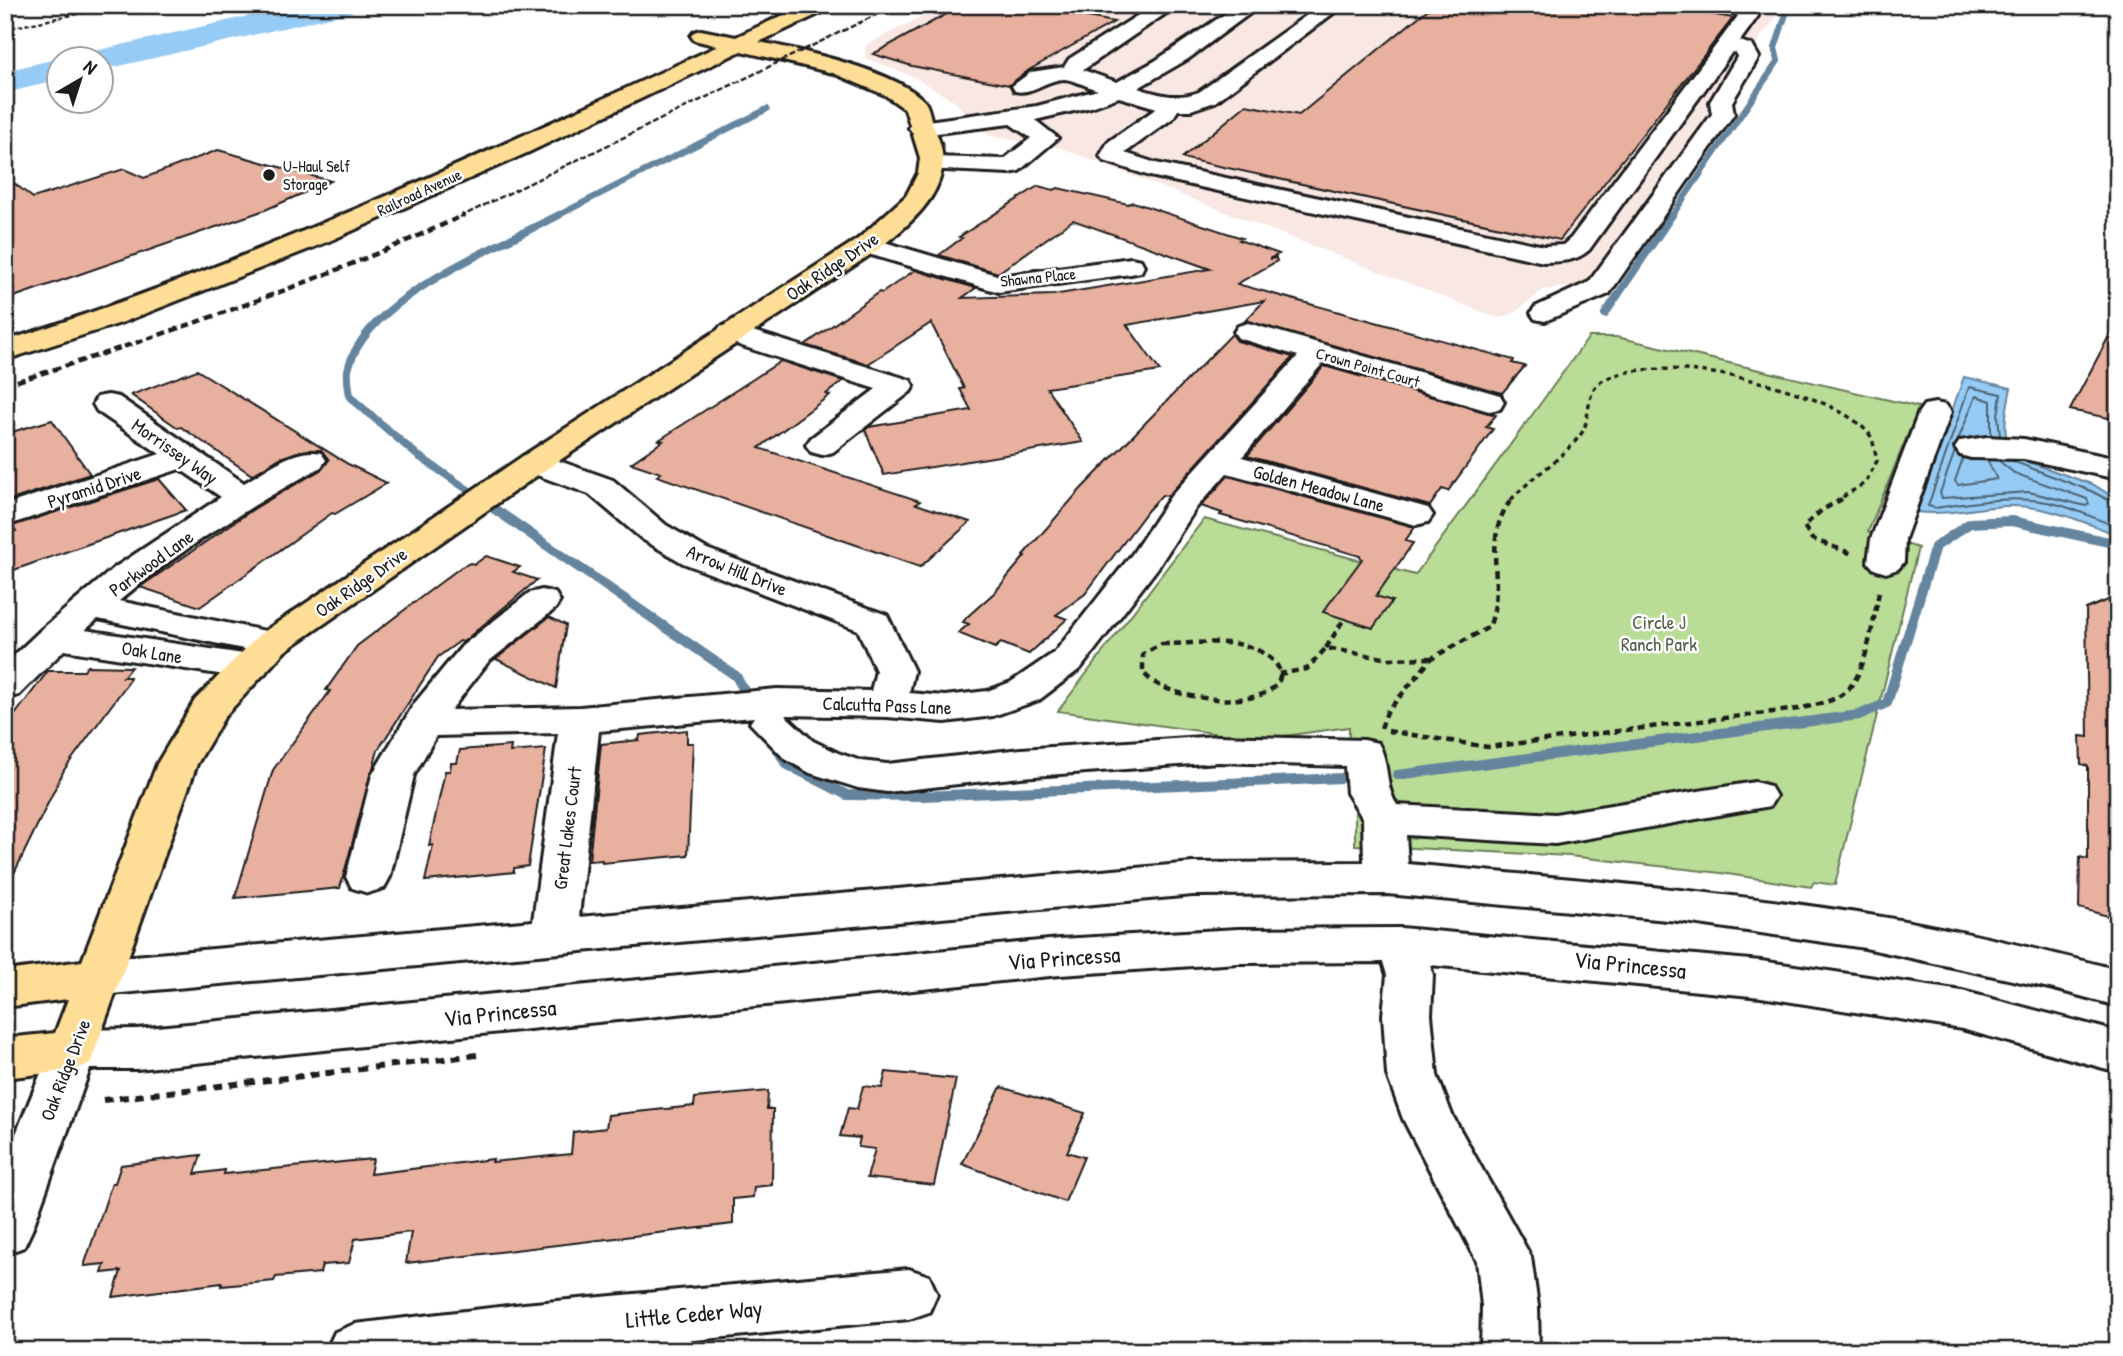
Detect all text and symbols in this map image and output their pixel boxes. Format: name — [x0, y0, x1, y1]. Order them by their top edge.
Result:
north arrow — [46, 46, 116, 116]
text: N — [79, 54, 103, 80]
place label: U-Haul Self Storage — [283, 155, 350, 195]
street label: Railroad Avenue — [373, 163, 465, 221]
marker: U-Haul Self Storage — [261, 167, 277, 183]
street label: Oak Ridge Drive — [780, 225, 884, 307]
street label: Shawna Place — [999, 262, 1077, 292]
street label: Crown Point Court — [1313, 342, 1423, 392]
street label: Morrissey Way — [127, 412, 223, 490]
street label: Golden Meadow Lane — [1250, 458, 1388, 518]
street label: Pyramid Drive — [44, 460, 144, 514]
street label: Parkwood Lane — [104, 523, 199, 602]
street label: Arrow Hill Drive — [683, 538, 791, 602]
street label: Oak Ridge Drive — [310, 541, 413, 623]
park label: Circle J Ranch Park — [1621, 609, 1697, 657]
street label: Oak Lane — [120, 634, 185, 670]
street label: Calcutta Pass Lane — [822, 690, 952, 720]
street label: Great Lakes Court — [547, 765, 587, 891]
street label: Via Princessa — [1007, 938, 1121, 977]
street label: Via Princessa — [1572, 943, 1688, 986]
street label: Via Princessa — [442, 991, 558, 1034]
street label: Oak Ridge Drive — [34, 1015, 96, 1124]
street label: Little Ceder Way — [624, 1292, 764, 1335]

